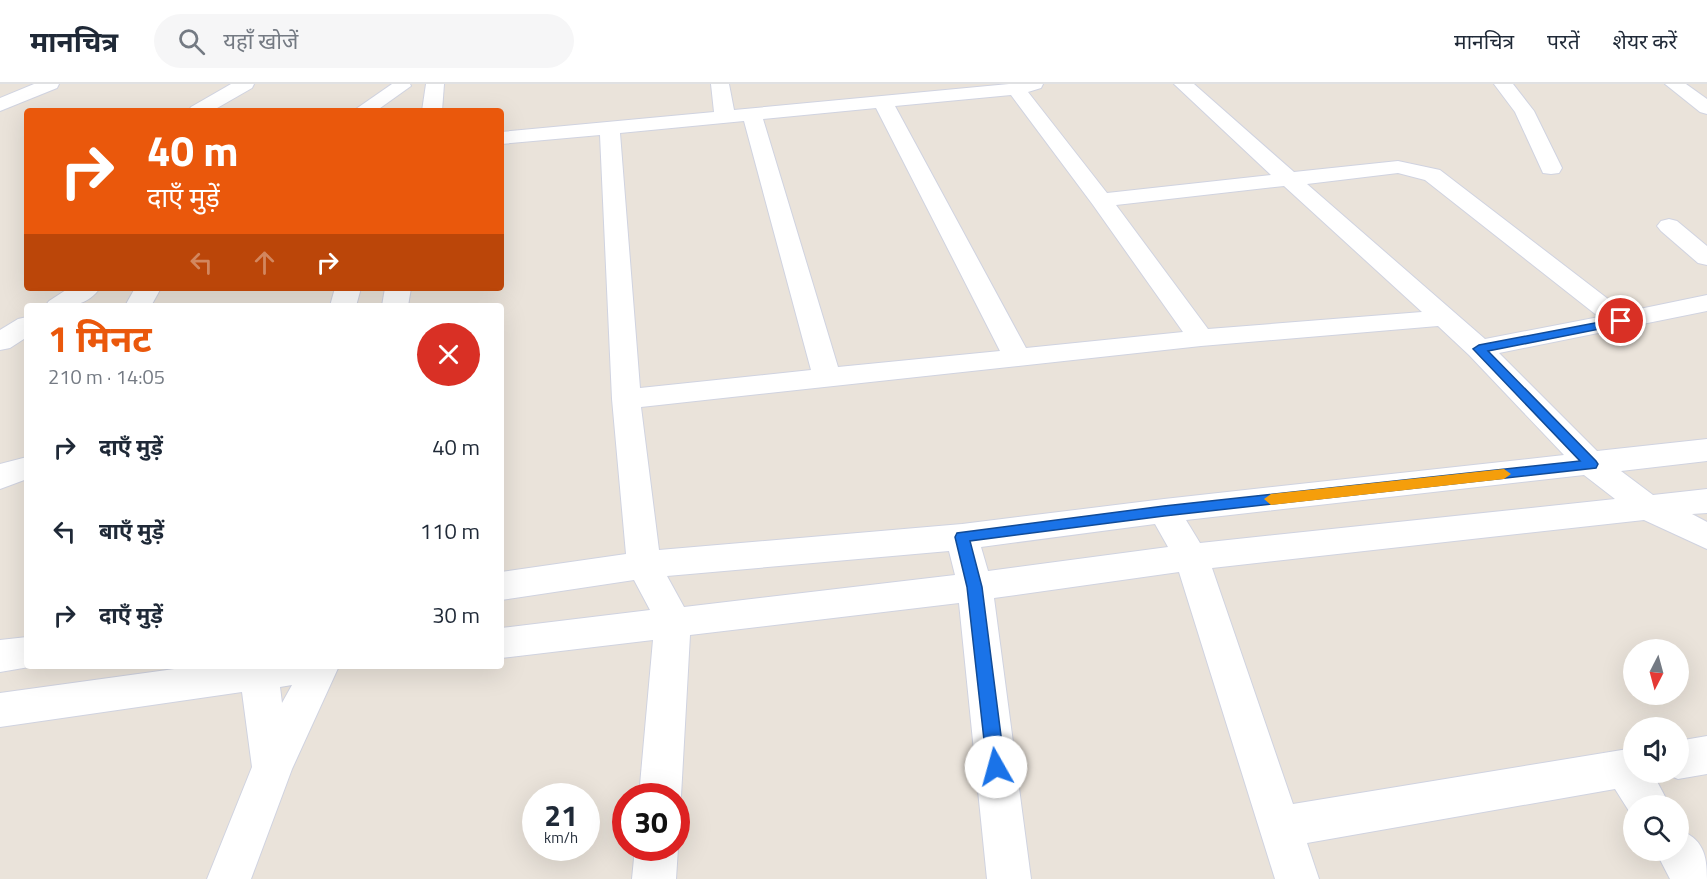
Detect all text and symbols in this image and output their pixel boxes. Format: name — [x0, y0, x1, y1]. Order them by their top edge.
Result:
search box — [154, 14, 574, 68]
text: मानचित्र — [30, 20, 118, 63]
text: यहाँ खोजें — [223, 24, 298, 58]
icon: search — [175, 25, 208, 58]
text: मानचित्र — [1454, 25, 1514, 57]
text: परतें — [1547, 25, 1580, 57]
text: शेयर करें — [1613, 25, 1677, 57]
text: 40 m — [147, 118, 239, 182]
icon: right — [48, 132, 126, 210]
text: दाएँ मुड़ें — [147, 176, 220, 217]
icon: left — [185, 246, 218, 279]
icon: ahead — [248, 246, 281, 279]
icon: right — [311, 246, 344, 279]
pin — [1595, 295, 1646, 346]
icon: arrive — [1604, 304, 1637, 337]
text: 1 मिनट — [48, 311, 152, 366]
button: close — [417, 323, 480, 386]
text: 210 m · 14:05 — [48, 361, 165, 392]
text: दाएँ मुड़ें — [99, 430, 163, 464]
text: 40 m — [432, 430, 480, 464]
icon: right — [48, 431, 81, 464]
text: बाएँ मुड़ें — [99, 514, 164, 548]
text: 110 m — [420, 514, 480, 548]
icon: left — [48, 515, 81, 548]
text: दाएँ मुड़ें — [99, 598, 163, 632]
text: 30 m — [432, 598, 480, 632]
icon: right — [48, 599, 81, 632]
north arrow — [1623, 639, 1689, 705]
map controls — [1623, 639, 1689, 861]
button: sound — [1623, 717, 1689, 783]
position arrow — [964, 735, 1028, 799]
speed limit sign: 30 — [612, 783, 690, 861]
text: 21 — [544, 792, 578, 838]
button: search — [1623, 795, 1689, 861]
text: km/h — [544, 826, 578, 849]

